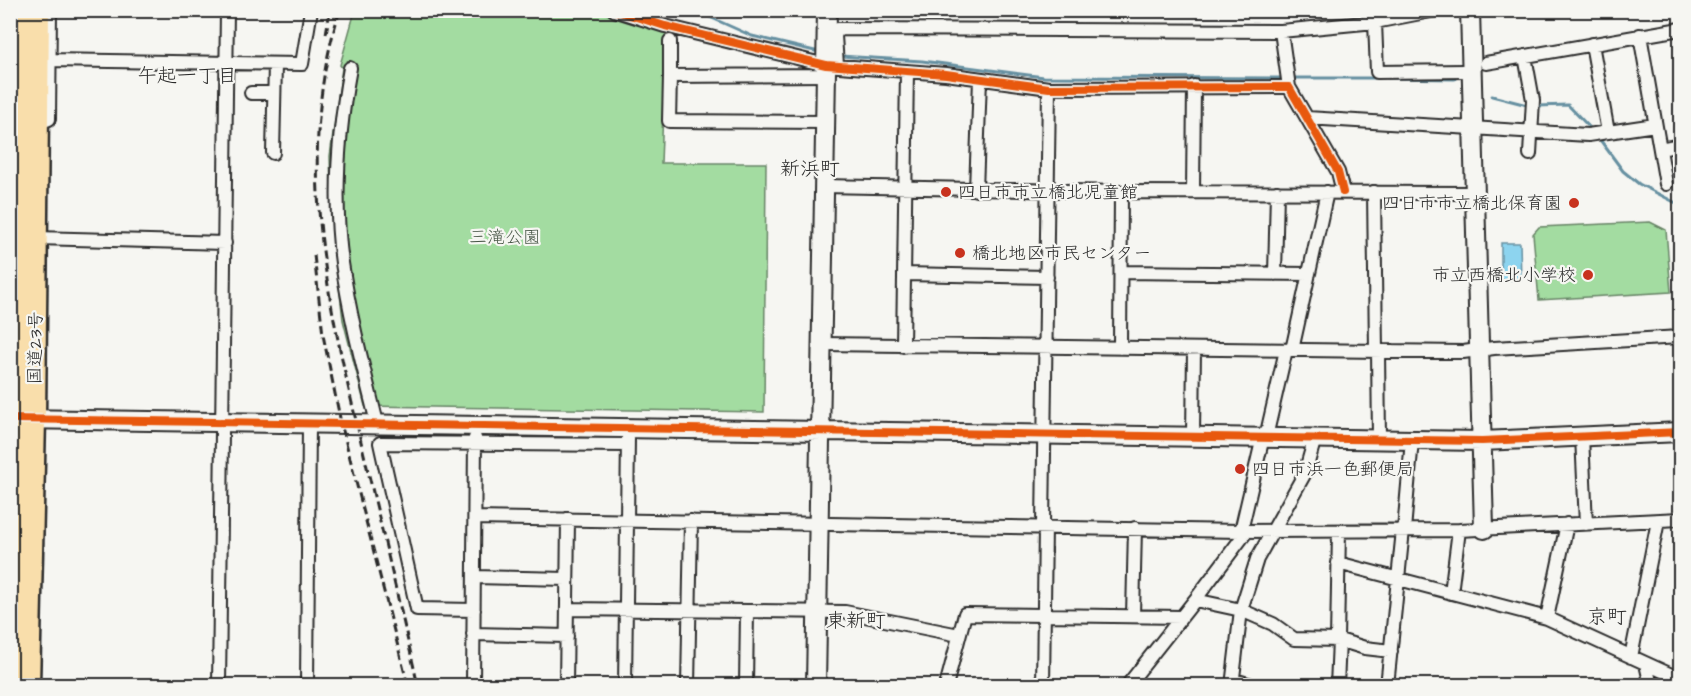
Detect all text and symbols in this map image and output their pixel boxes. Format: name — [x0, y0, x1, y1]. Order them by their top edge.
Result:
district label: 午起一丁目 — [137, 62, 237, 90]
district label: 新浜町 — [780, 155, 840, 183]
place label: 四日市市立橋北児童館 — [958, 180, 1138, 205]
marker: 四日市市立橋北児童館 — [939, 185, 953, 199]
place label: 四日市市立橋北保育園 — [1382, 191, 1562, 216]
marker: 四日市市立橋北保育園 — [1567, 196, 1581, 210]
park label: 三滝公園 — [469, 225, 541, 250]
place label: 橋北地区市民センター — [972, 241, 1151, 266]
marker: 橋北地区市民センター — [953, 246, 967, 260]
place label: 市立西橋北小学校 — [1432, 263, 1576, 288]
marker: 市立西橋北小学校 — [1581, 268, 1595, 282]
street label: 国道23号 — [22, 311, 49, 385]
place label: 四日市浜一色郵便局 — [1252, 457, 1414, 482]
marker: 四日市浜一色郵便局 — [1233, 462, 1247, 476]
district label: 京町 — [1587, 603, 1627, 631]
district label: 東新町 — [826, 607, 886, 635]

